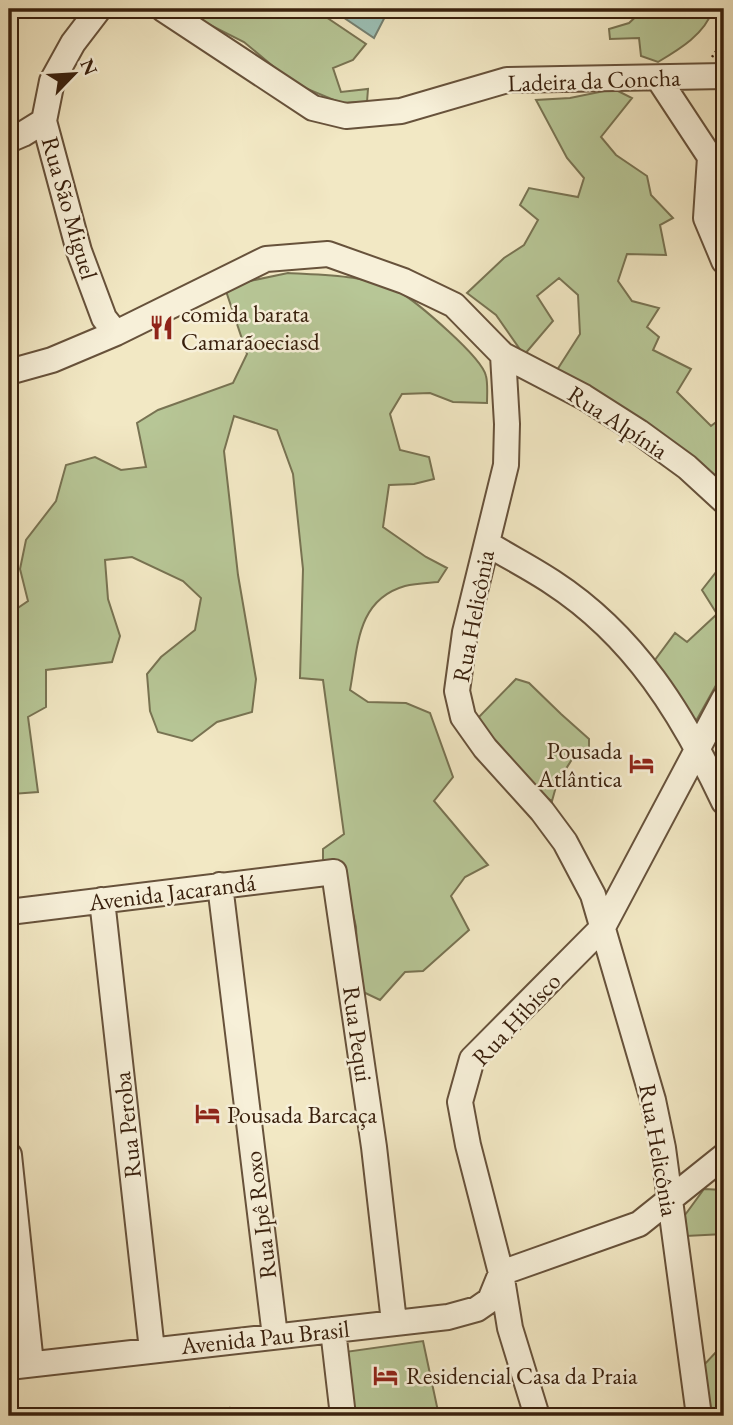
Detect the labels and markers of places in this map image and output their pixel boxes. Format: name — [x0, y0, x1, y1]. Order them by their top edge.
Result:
place label: comida barata Camarãoeciasd — [181, 298, 320, 357]
restaurant icon: comida barata Camarãoeciasd — [147, 313, 175, 341]
place label: Pousada Atlântica — [536, 735, 622, 794]
hotel icon: Pousada Atlântica — [628, 750, 656, 778]
place label: Pousada Barcaça — [227, 1099, 377, 1130]
hotel icon: Pousada Barcaça — [193, 1100, 221, 1128]
place label: Residencial Casa da Praia — [406, 1360, 638, 1391]
hotel icon: Residencial Casa da Praia — [372, 1361, 400, 1389]

